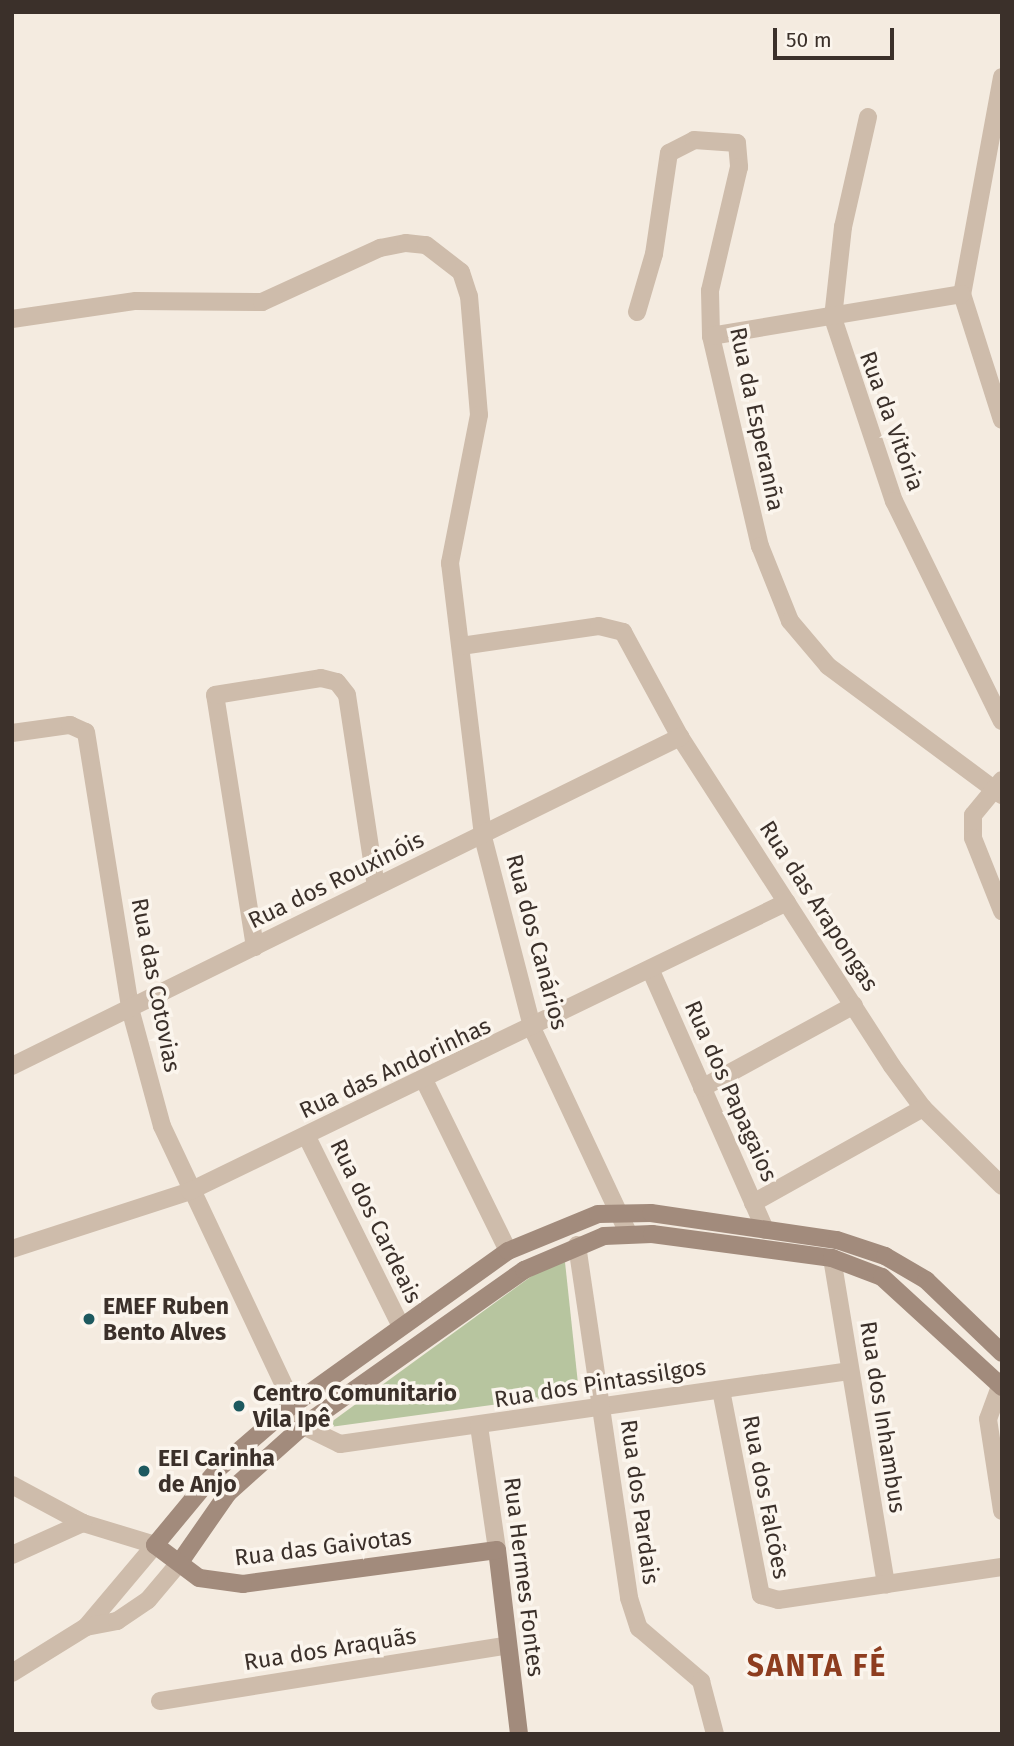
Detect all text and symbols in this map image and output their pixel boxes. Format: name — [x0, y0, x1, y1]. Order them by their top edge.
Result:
scale bar — [776, 14, 897, 58]
text: 50 m — [786, 27, 832, 53]
street label: Rua da Esperanña — [724, 324, 790, 514]
street label: Rua da Vitória — [854, 347, 930, 495]
street label: Rua das Arapongas — [754, 816, 884, 996]
street label: Rua dos Rouxinóis — [244, 825, 428, 935]
street label: Rua dos Canários — [500, 851, 574, 1033]
street label: Rua das Cotovias — [126, 896, 186, 1074]
street label: Rua dos Papagaios — [679, 996, 783, 1186]
street label: Rua das Andorinhas — [295, 1012, 495, 1124]
street label: Rua dos Cardeais — [324, 1134, 428, 1308]
place label: EMEF Ruben Bento Alves — [103, 1292, 229, 1346]
marker: EMEF Ruben Bento Alves — [81, 1311, 97, 1327]
street label: Rua dos Inhambus — [854, 1319, 912, 1515]
street label: Rua dos Pintassilgos — [492, 1353, 708, 1413]
place label: Centro Comunitario Vila Ipê — [253, 1379, 457, 1433]
marker: Centro Comunitario Vila Ipê — [231, 1398, 247, 1414]
street label: Rua dos Falcões — [737, 1413, 795, 1581]
street label: Rua dos Pardais — [615, 1418, 665, 1586]
place label: EEI Carinha de Anjo — [158, 1444, 275, 1498]
marker: EEI Carinha de Anjo — [136, 1463, 152, 1479]
street label: Rua Hermes Fontes — [498, 1476, 550, 1678]
street label: Rua das Gaivotas — [233, 1522, 413, 1572]
street label: Rua dos Araquãs — [242, 1622, 418, 1676]
district label: SANTA FÉ — [748, 1648, 886, 1684]

